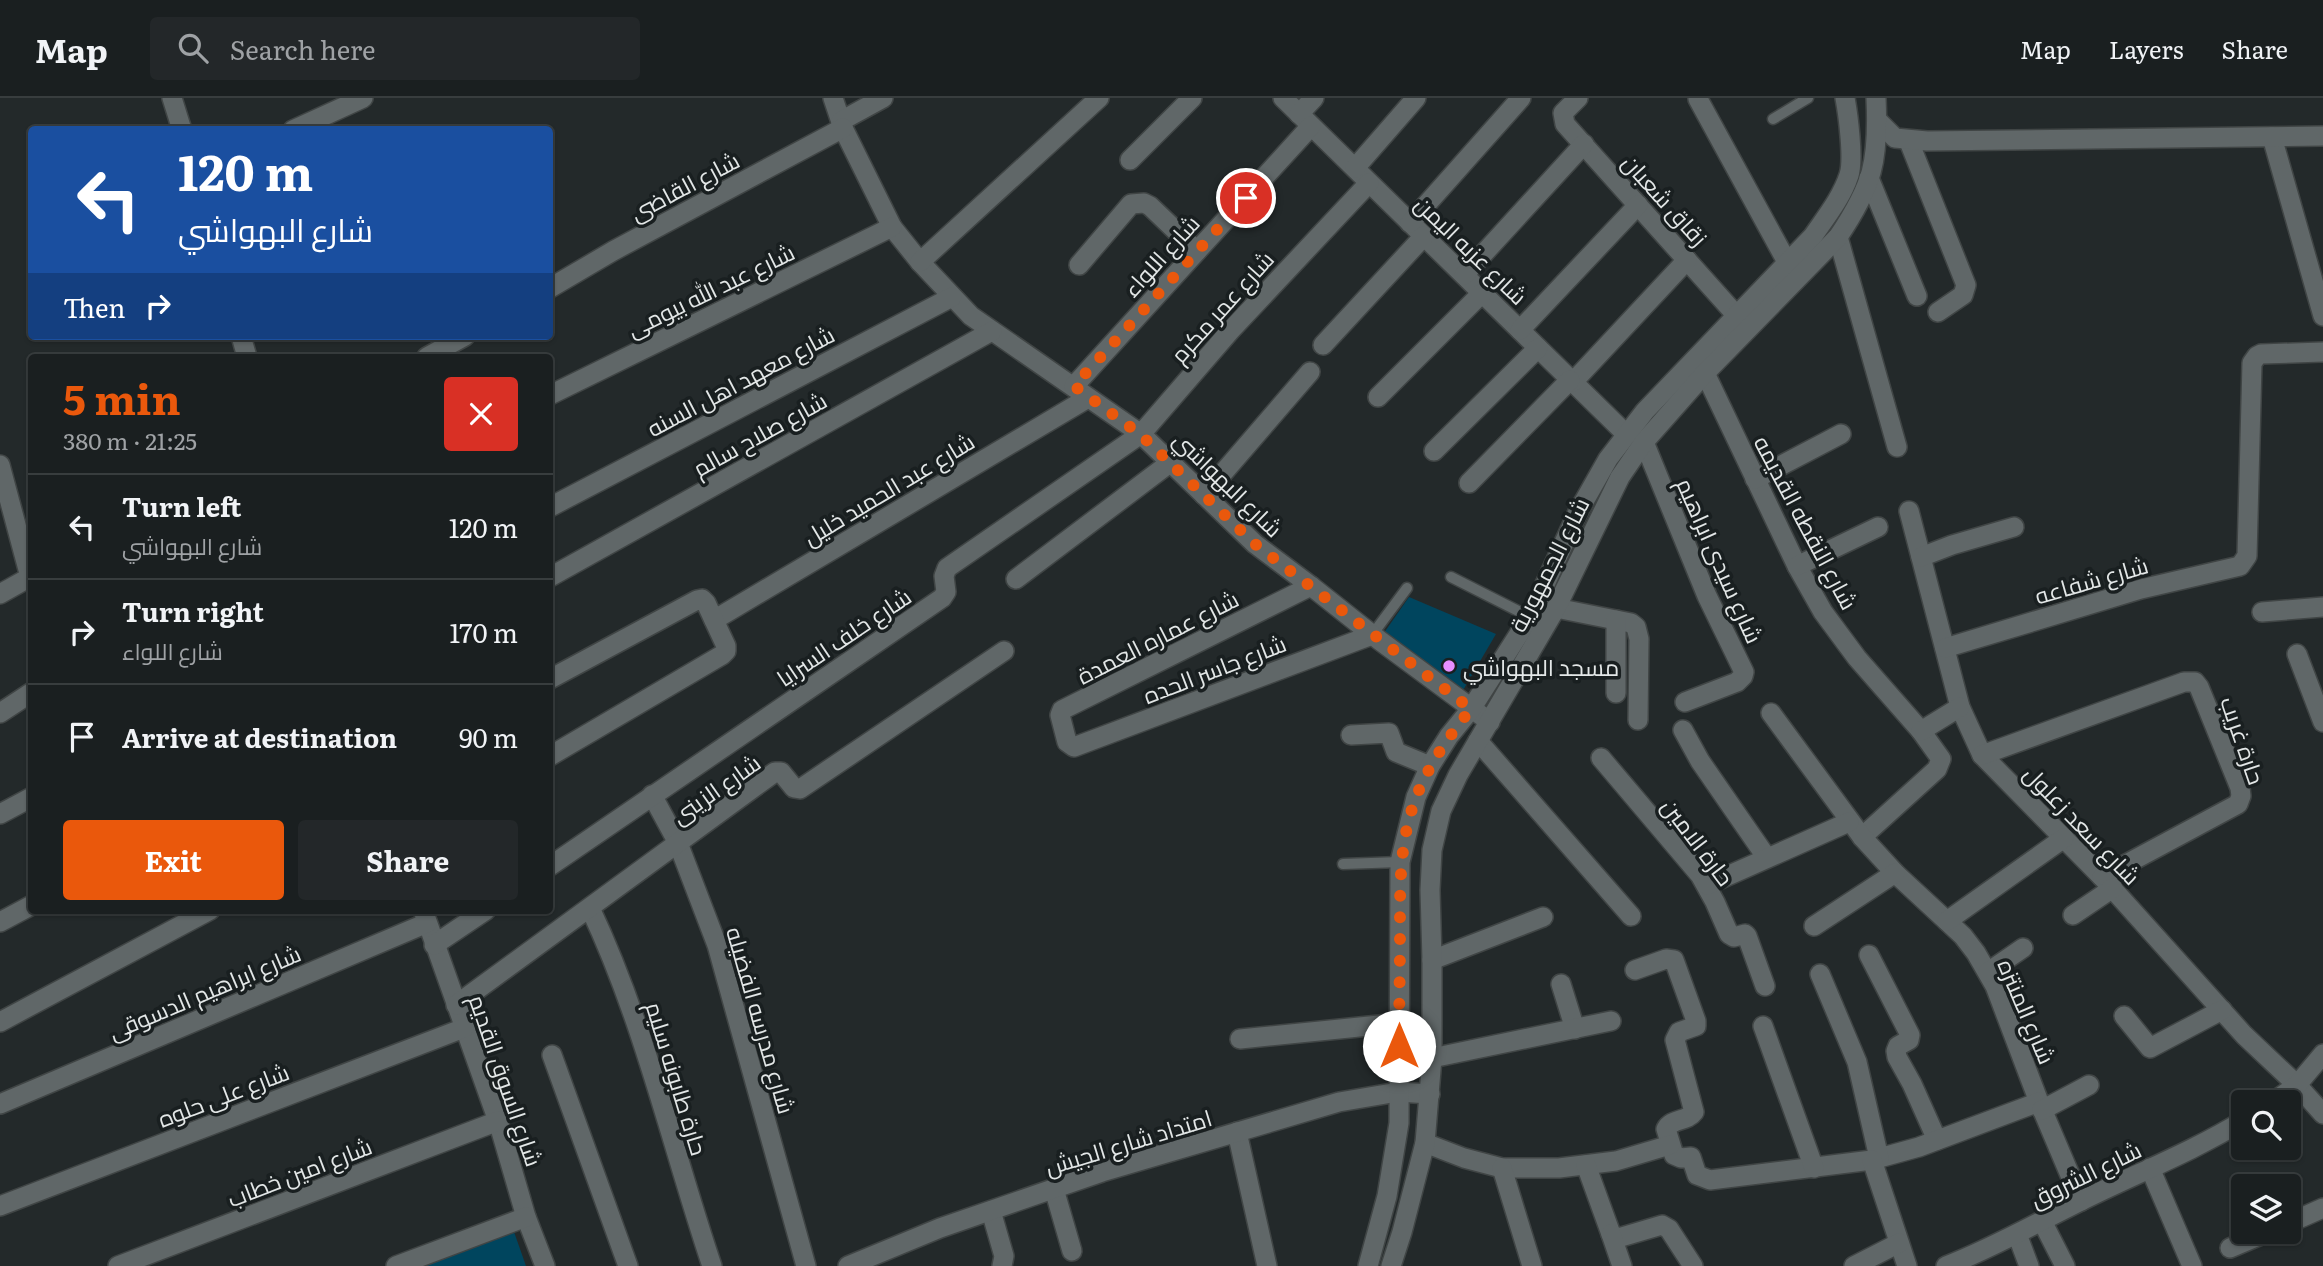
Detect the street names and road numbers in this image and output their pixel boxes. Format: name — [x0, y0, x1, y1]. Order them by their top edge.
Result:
street label: شارع القاضى — [623, 142, 745, 229]
street label: زقاق شعبان — [1615, 145, 1717, 253]
street label: شارع عزبه اليمن — [1407, 187, 1536, 312]
street label: شارع اللواء — [1114, 206, 1207, 304]
street label: شارع عبد الله بيومى — [620, 234, 800, 345]
street label: شارع عمر مكرم — [1161, 242, 1282, 370]
street label: شارع معهد اهل السنه — [640, 316, 840, 445]
street label: شارع صلاح سالم — [686, 382, 833, 485]
street label: شارع البهواشي — [1165, 422, 1291, 545]
street label: شارع عبد الحميد خليل — [796, 423, 981, 554]
street label: شارع النقطه القديمه — [1746, 429, 1867, 616]
street label: شارع سيدى ابراهيم — [1668, 472, 1773, 649]
street label: شارع الجمهورية — [1500, 491, 1597, 638]
street label: شارع شفاعه — [2030, 547, 2152, 612]
street label: شارع خلف السرايا — [769, 578, 918, 694]
street label: شارع عماره العمدة — [1070, 581, 1244, 692]
street label: شارع جاسر الحده — [1137, 625, 1291, 712]
street label: حارة غريب — [2213, 691, 2275, 789]
street label: شارع الزينى — [663, 745, 767, 832]
street label: شارع سعد زعلول — [2016, 756, 2149, 892]
street label: حارة الامين — [1655, 790, 1743, 892]
street label: شارع مدرسه الفضيله — [718, 922, 805, 1118]
street label: شارع ابراهيم الدسوقى — [102, 935, 306, 1048]
street label: شارع المنتزه — [1990, 953, 2065, 1069]
street label: شارع السوق القديم — [461, 989, 552, 1171]
street label: حارة طابونه سليم — [638, 997, 717, 1159]
street label: شارع على حلوه — [152, 1053, 294, 1136]
street label: امتداد شارع الجيش — [1040, 1099, 1216, 1183]
street label: شارع امين خطاب — [222, 1128, 377, 1215]
street label: شارع الشروق — [2023, 1131, 2147, 1216]

